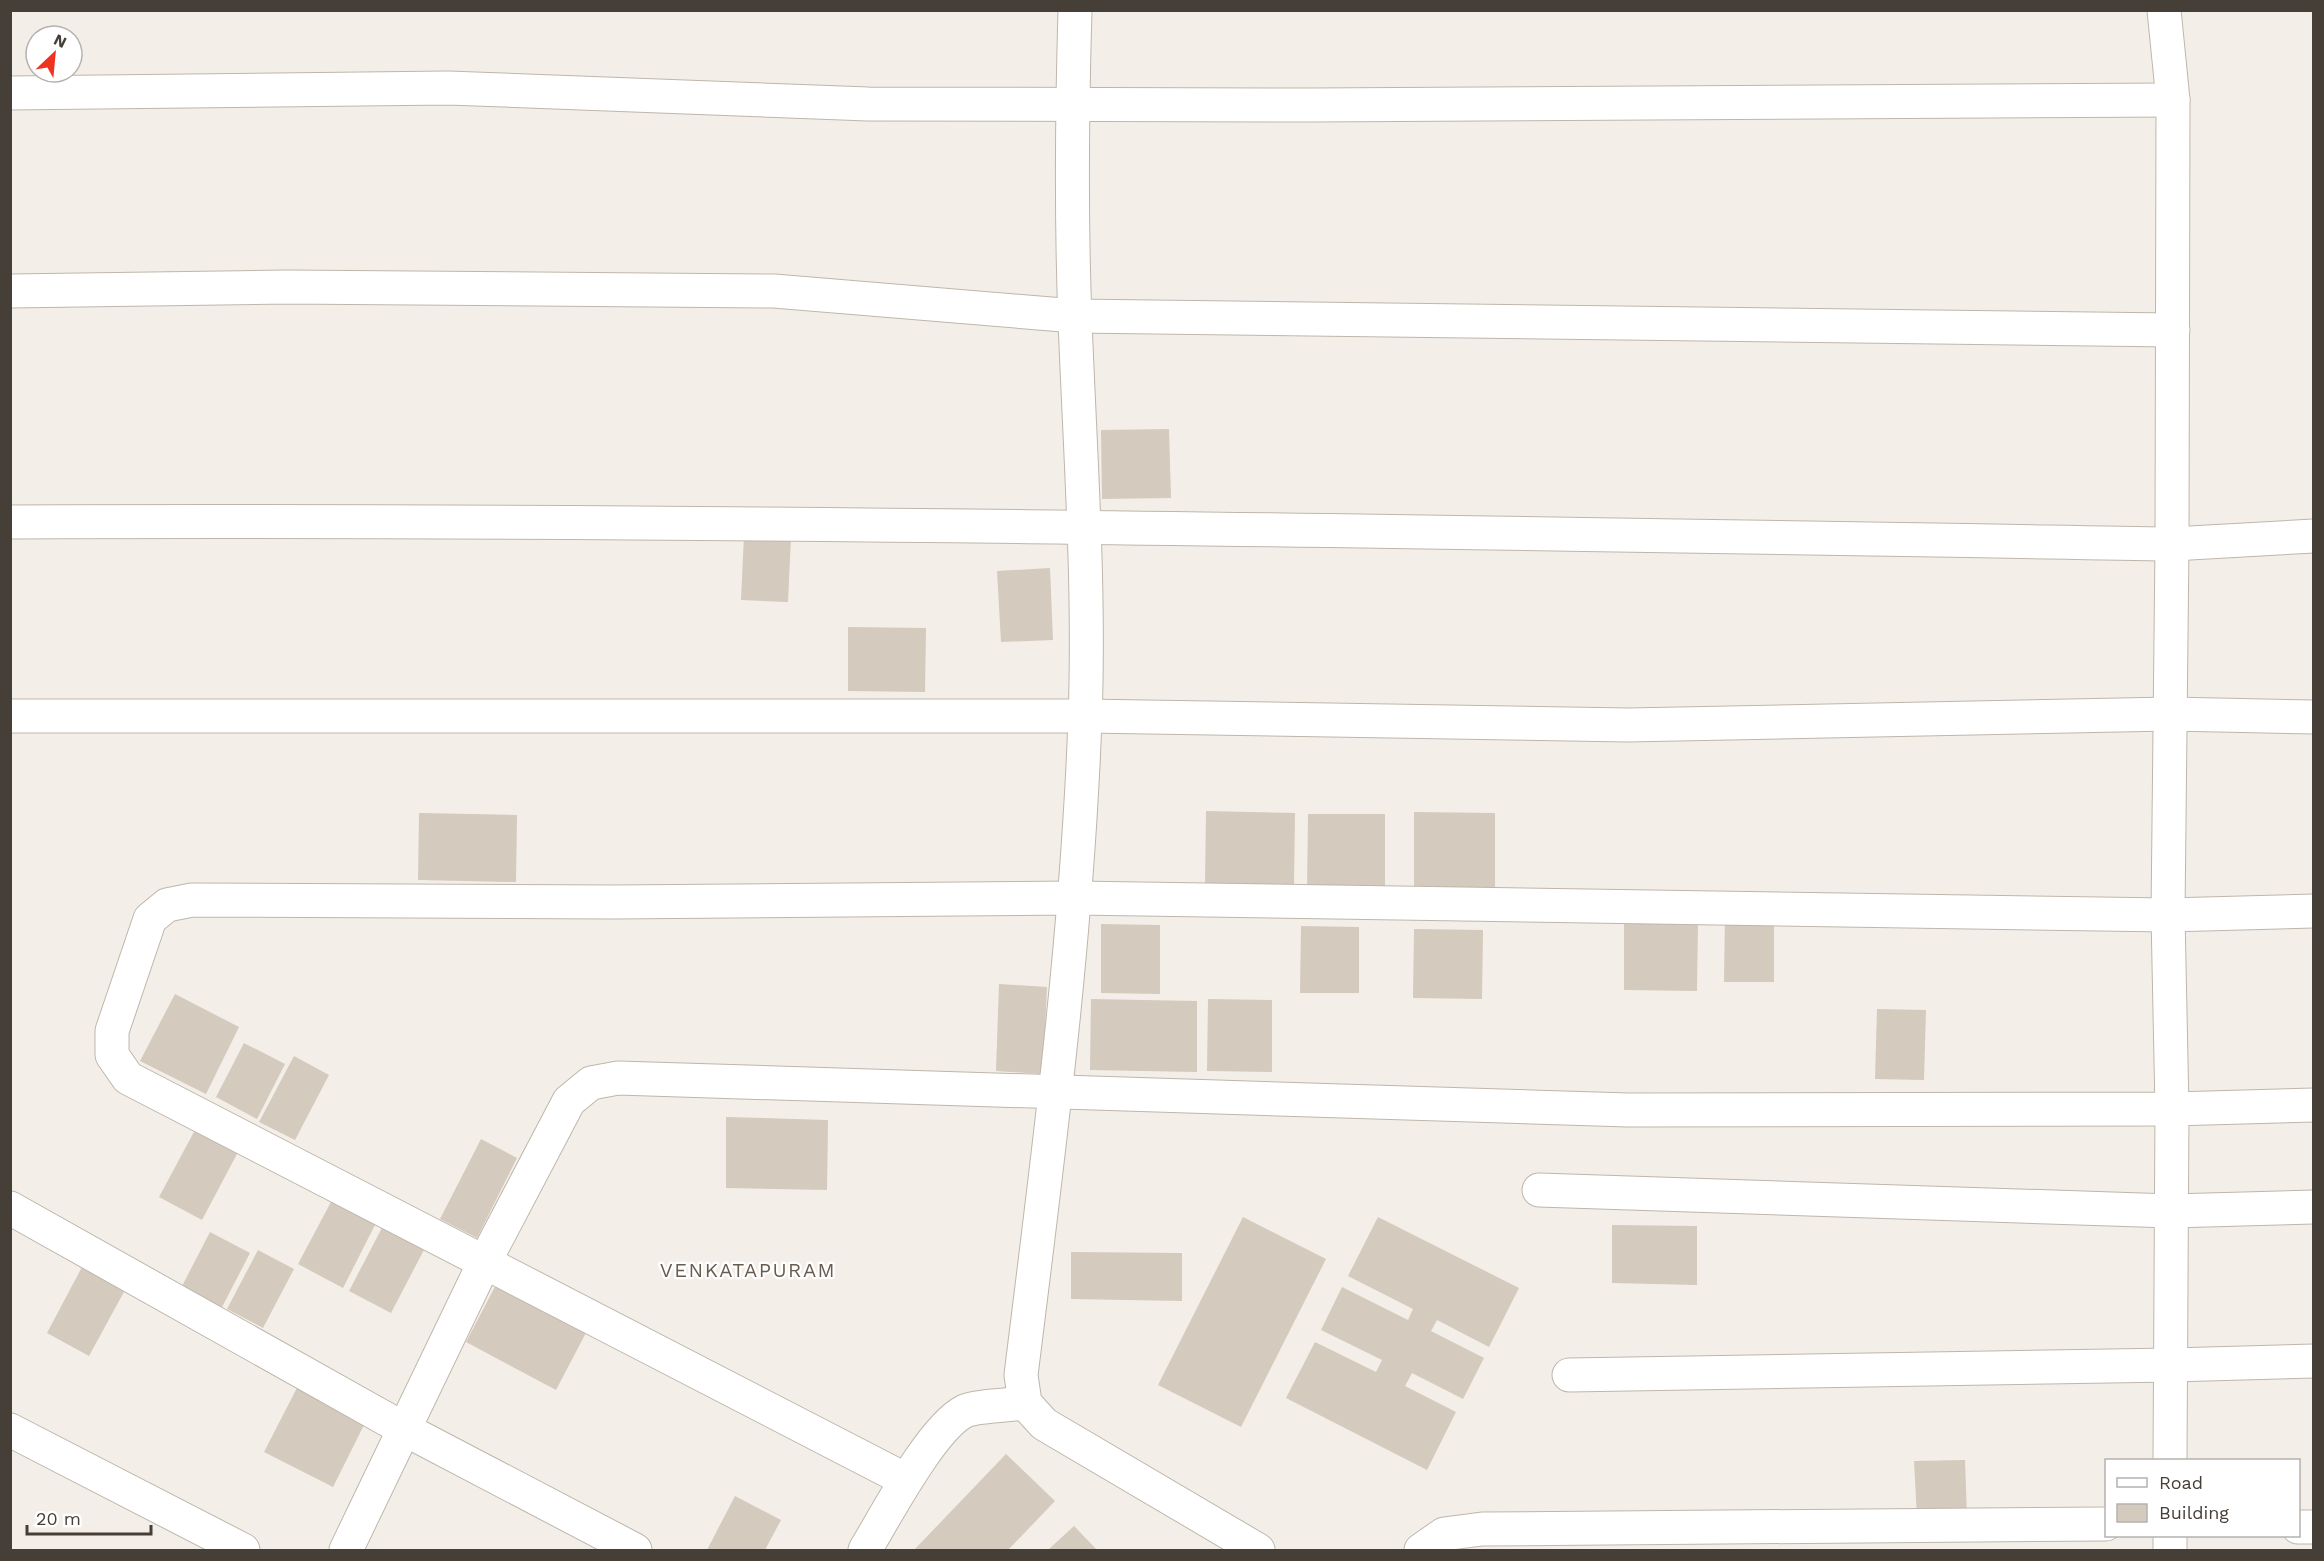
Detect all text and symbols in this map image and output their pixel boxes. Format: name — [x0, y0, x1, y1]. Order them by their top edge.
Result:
north arrow — [24, 24, 84, 84]
text: N — [51, 30, 70, 52]
district label: VENKATAPURAM — [660, 1258, 836, 1282]
legend — [2105, 1459, 2300, 1537]
text: Road — [2159, 1472, 2203, 1493]
scale bar — [27, 1498, 152, 1536]
text: Building — [2159, 1502, 2229, 1523]
text: 20 m — [36, 1508, 81, 1529]

